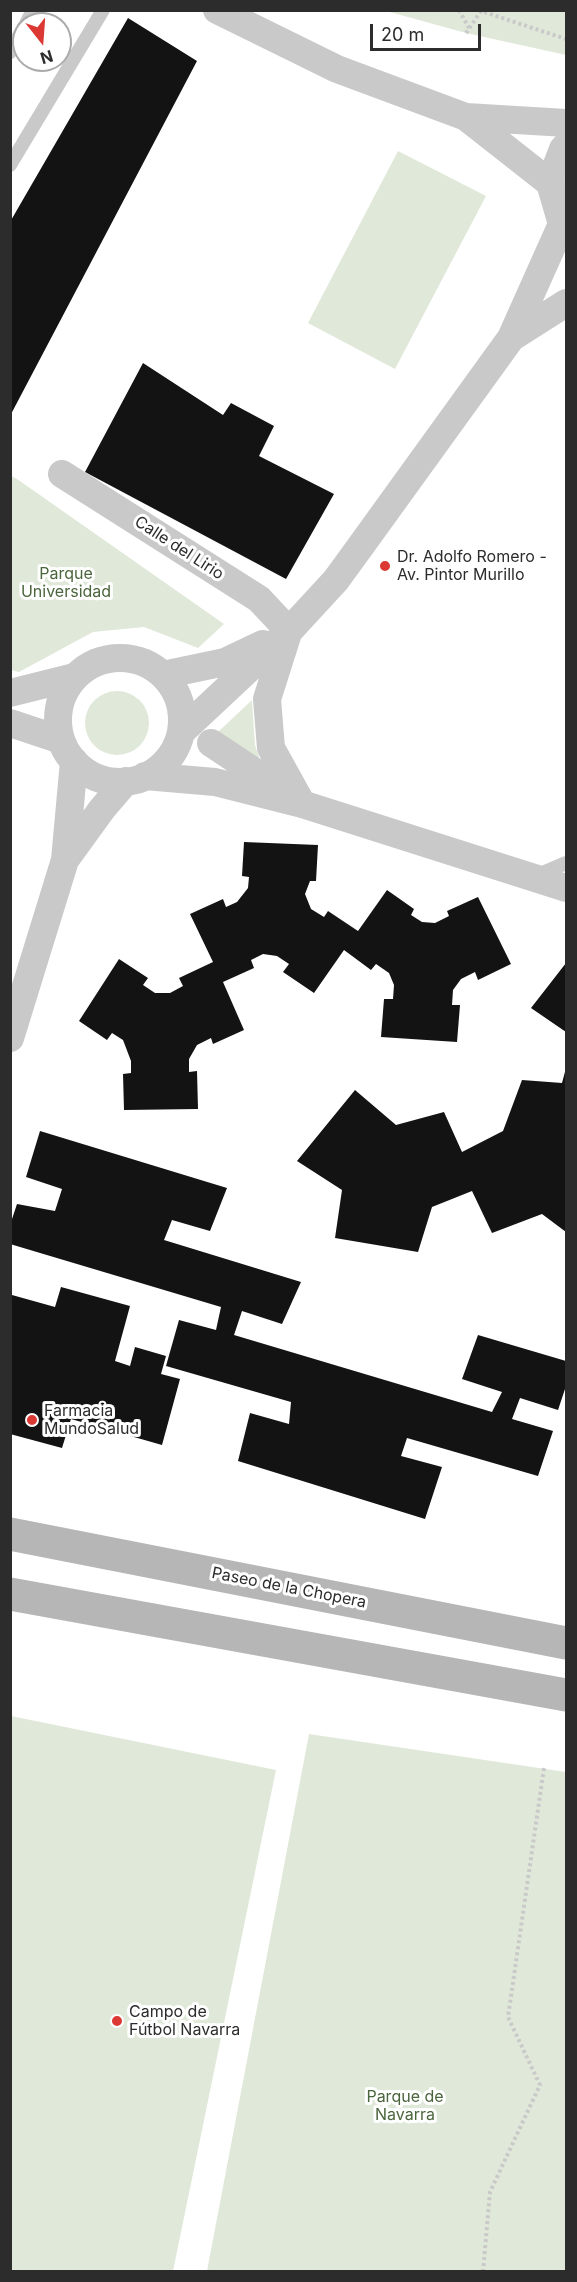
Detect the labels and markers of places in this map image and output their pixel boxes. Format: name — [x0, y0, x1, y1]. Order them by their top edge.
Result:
place label: Dr. Adolfo Romero - Av. Pintor Murillo — [397, 547, 547, 585]
marker: Dr. Adolfo Romero - Av. Pintor Murillo — [378, 559, 392, 573]
place label: Farmacia MundoSalud — [44, 1401, 139, 1439]
marker: Farmacia MundoSalud — [25, 1413, 39, 1427]
place label: Campo de Fútbol Navarra — [129, 2002, 240, 2040]
marker: Campo de Fútbol Navarra — [110, 2014, 124, 2028]

